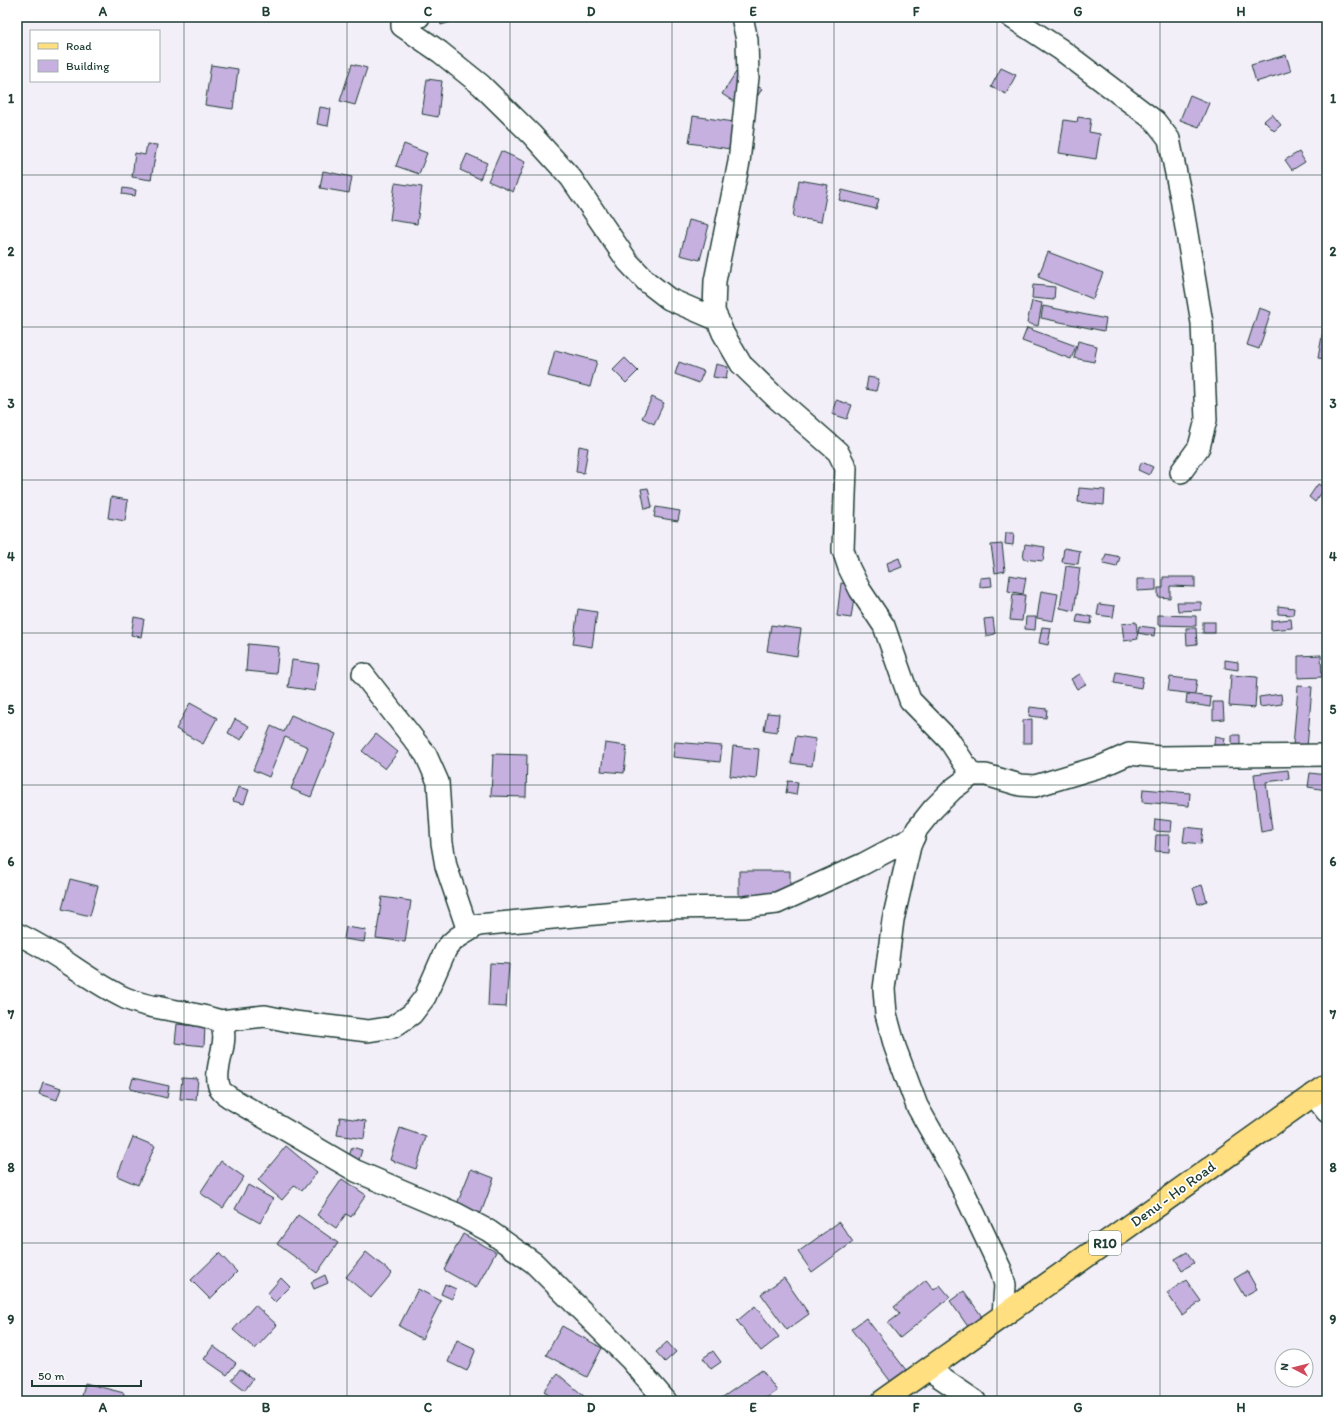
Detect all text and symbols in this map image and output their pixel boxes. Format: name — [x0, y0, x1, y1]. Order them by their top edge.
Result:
text: A — [98, 4, 108, 19]
text: B — [262, 4, 271, 19]
text: C — [424, 4, 433, 19]
text: D — [587, 4, 596, 19]
text: E — [749, 4, 757, 19]
text: F — [913, 4, 920, 19]
text: G — [1074, 4, 1083, 19]
text: H — [1237, 4, 1246, 19]
legend — [30, 30, 160, 82]
text: Road — [66, 39, 92, 53]
text: Building — [66, 59, 110, 73]
text: 1 — [8, 91, 14, 106]
text: 1 — [1330, 91, 1336, 106]
text: 2 — [8, 244, 15, 259]
text: 2 — [1330, 244, 1337, 259]
text: 3 — [7, 396, 15, 411]
text: 3 — [1329, 396, 1337, 411]
text: 4 — [7, 549, 15, 564]
text: 4 — [1329, 549, 1337, 564]
text: 5 — [8, 702, 15, 717]
text: 5 — [1330, 702, 1337, 717]
text: 6 — [8, 854, 15, 869]
text: 6 — [1330, 854, 1337, 869]
text: 7 — [7, 1007, 15, 1022]
text: 7 — [1329, 1007, 1337, 1022]
street label: Denu - Ho Road — [1127, 1157, 1220, 1231]
text: 8 — [7, 1160, 15, 1175]
text: 8 — [1329, 1160, 1337, 1175]
road number: R10 — [1089, 1231, 1121, 1255]
text: 9 — [8, 1312, 15, 1327]
text: 9 — [1330, 1312, 1337, 1327]
north arrow — [1274, 1348, 1314, 1388]
scale bar — [32, 1362, 141, 1388]
text: N — [1278, 1362, 1291, 1371]
text: 50 m — [38, 1369, 64, 1383]
text: A — [98, 1400, 108, 1415]
text: B — [262, 1400, 271, 1415]
text: C — [424, 1400, 433, 1415]
text: D — [587, 1400, 596, 1415]
text: E — [749, 1400, 757, 1415]
text: F — [913, 1400, 920, 1415]
text: G — [1074, 1400, 1083, 1415]
text: H — [1237, 1400, 1246, 1415]

